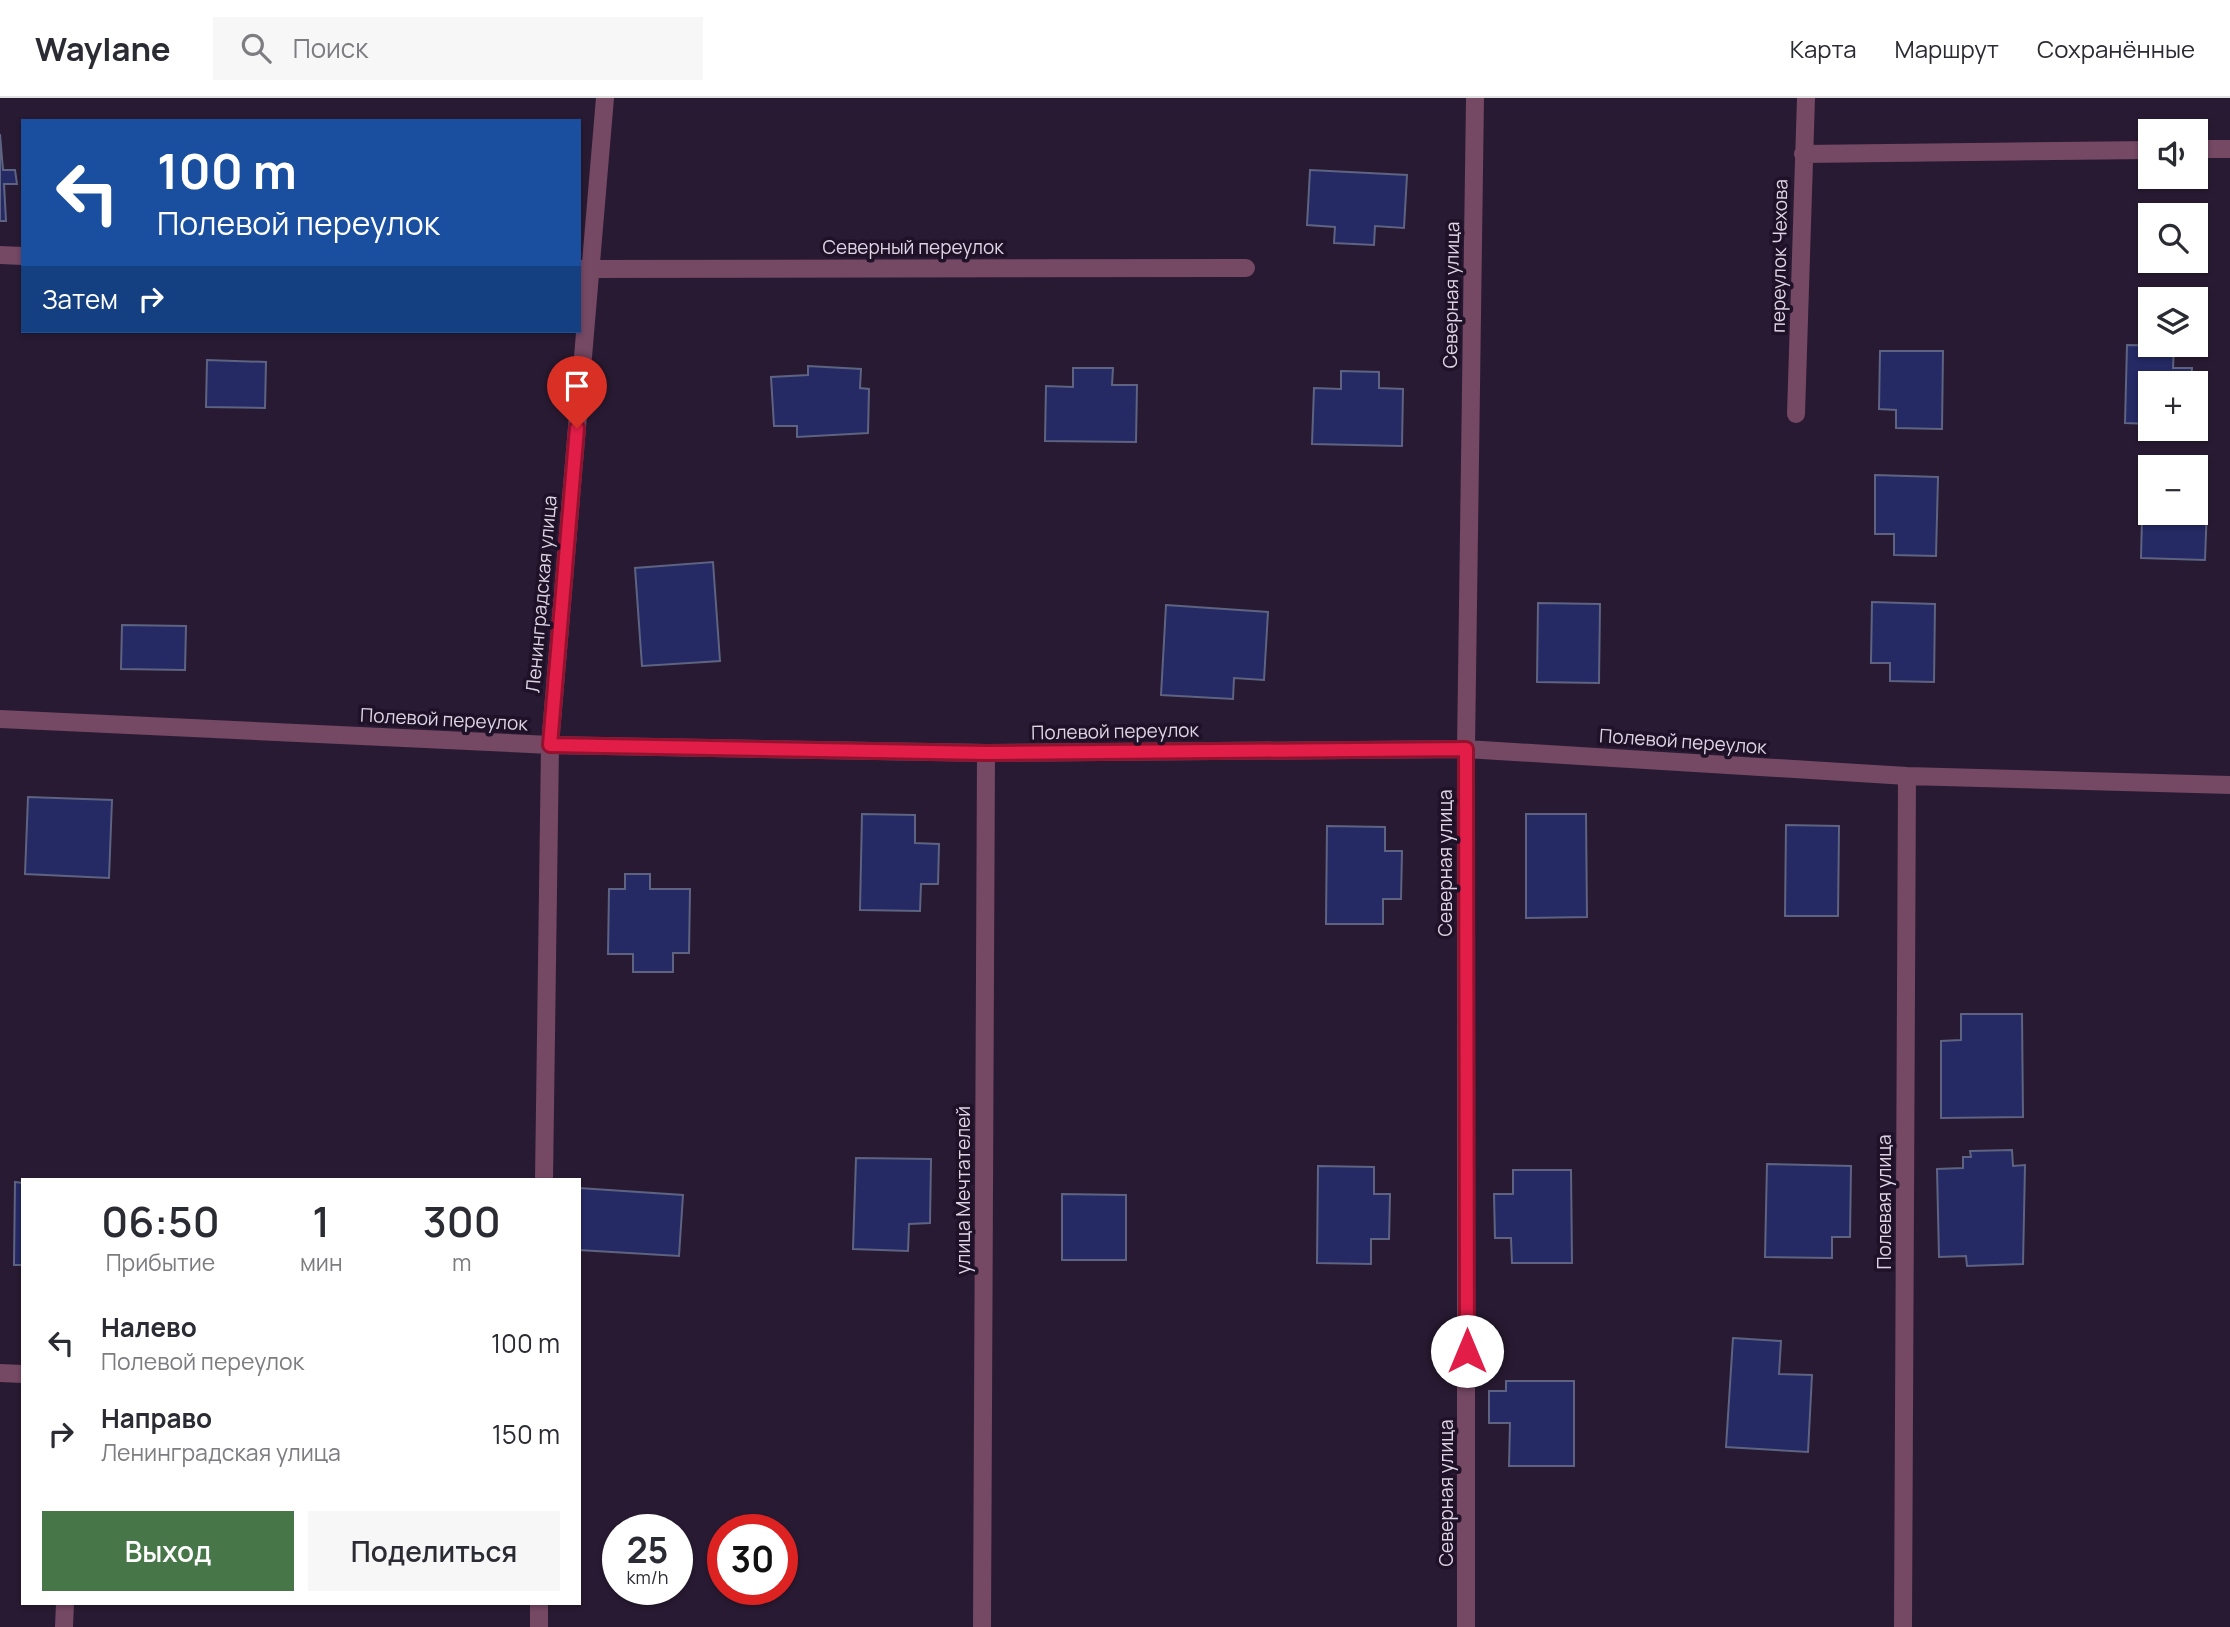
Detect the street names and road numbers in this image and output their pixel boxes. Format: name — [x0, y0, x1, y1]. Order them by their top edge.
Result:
street label: переулок Чехова — [1765, 179, 1793, 333]
street label: Северная улица — [1437, 221, 1465, 369]
street label: Северный переулок — [822, 234, 1004, 260]
street label: Ленинградская улица — [519, 494, 563, 694]
street label: Полевой переулок — [360, 702, 529, 736]
street label: Полевой переулок — [1031, 717, 1200, 745]
street label: Полевой переулок — [1598, 722, 1768, 760]
street label: Северная улица — [1432, 790, 1458, 937]
street label: улица Мечтателей — [950, 1106, 976, 1274]
street label: Полевая улица — [1871, 1134, 1897, 1270]
street label: Северная улица — [1433, 1420, 1459, 1567]

